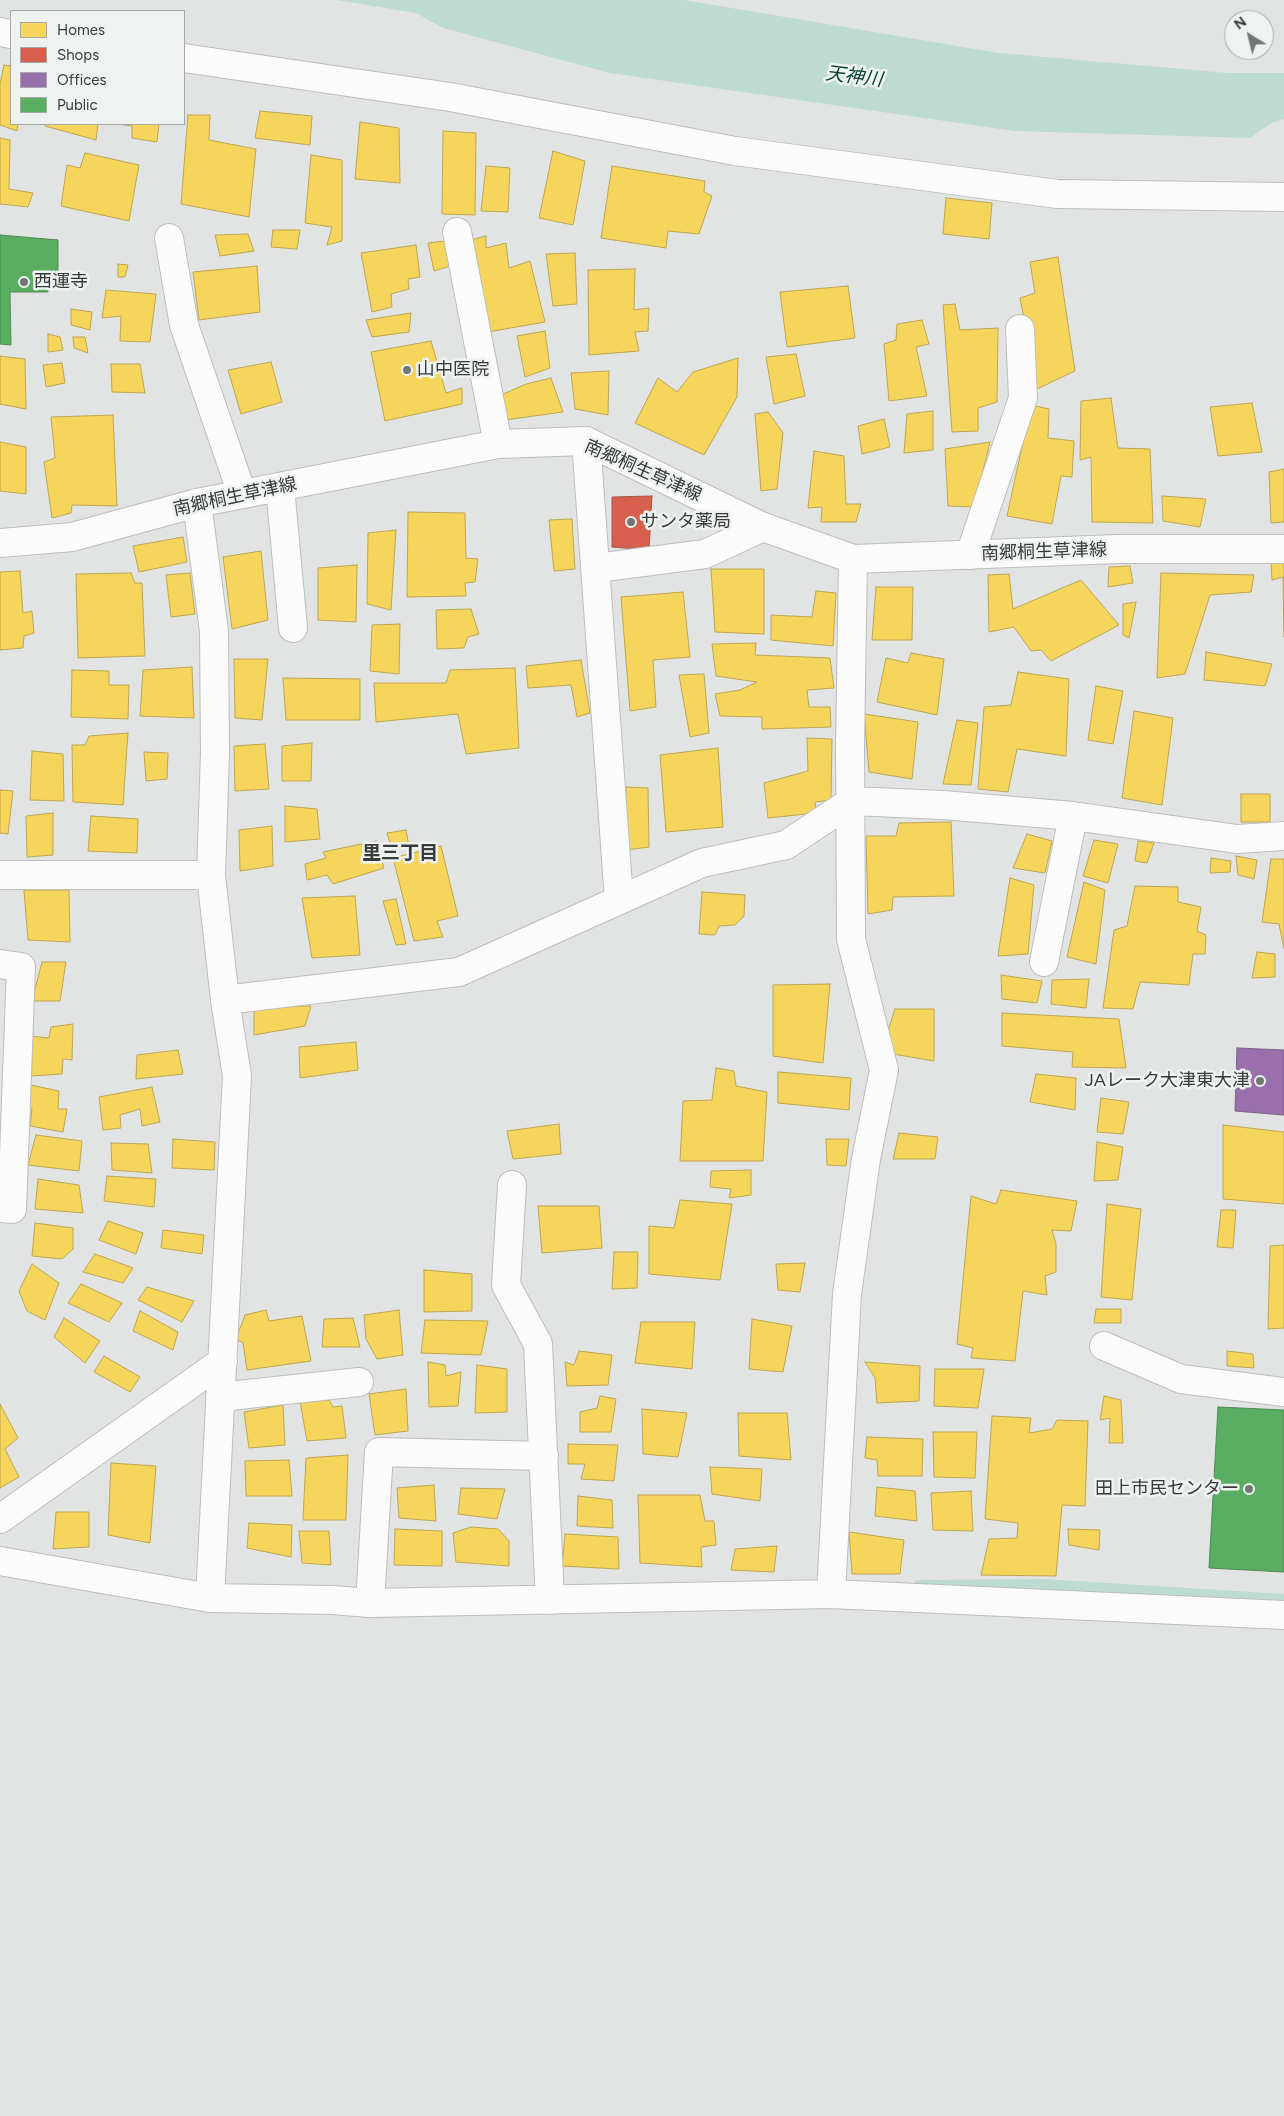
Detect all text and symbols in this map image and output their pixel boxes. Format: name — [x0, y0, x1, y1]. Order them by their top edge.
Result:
legend — [10, 10, 185, 125]
north arrow — [1224, 10, 1274, 60]
text: N — [1231, 13, 1250, 33]
text: Homes — [57, 21, 105, 39]
text: Shops — [57, 46, 99, 64]
water label: 天神川 — [824, 62, 884, 92]
text: Offices — [57, 71, 107, 89]
text: Public — [57, 96, 98, 114]
place label: 西運寺 — [34, 271, 88, 293]
marker: 西運寺 — [18, 276, 30, 288]
place label: 山中医院 — [417, 359, 489, 381]
marker: 山中医院 — [401, 364, 413, 376]
street label: 南郷桐生草津線 — [581, 436, 705, 506]
street label: 南郷桐生草津線 — [171, 473, 299, 521]
place label: サンタ薬局 — [641, 511, 731, 533]
marker: サンタ薬局 — [625, 516, 637, 528]
street label: 南郷桐生草津線 — [981, 539, 1107, 565]
district label: 里三丁目 — [362, 842, 438, 864]
place label: JAレーク大津東大津 — [1085, 1070, 1250, 1092]
marker: JAレーク大津東大津 — [1254, 1075, 1266, 1087]
place label: 田上市民センター — [1095, 1478, 1239, 1500]
marker: 田上市民センター — [1243, 1483, 1255, 1495]

